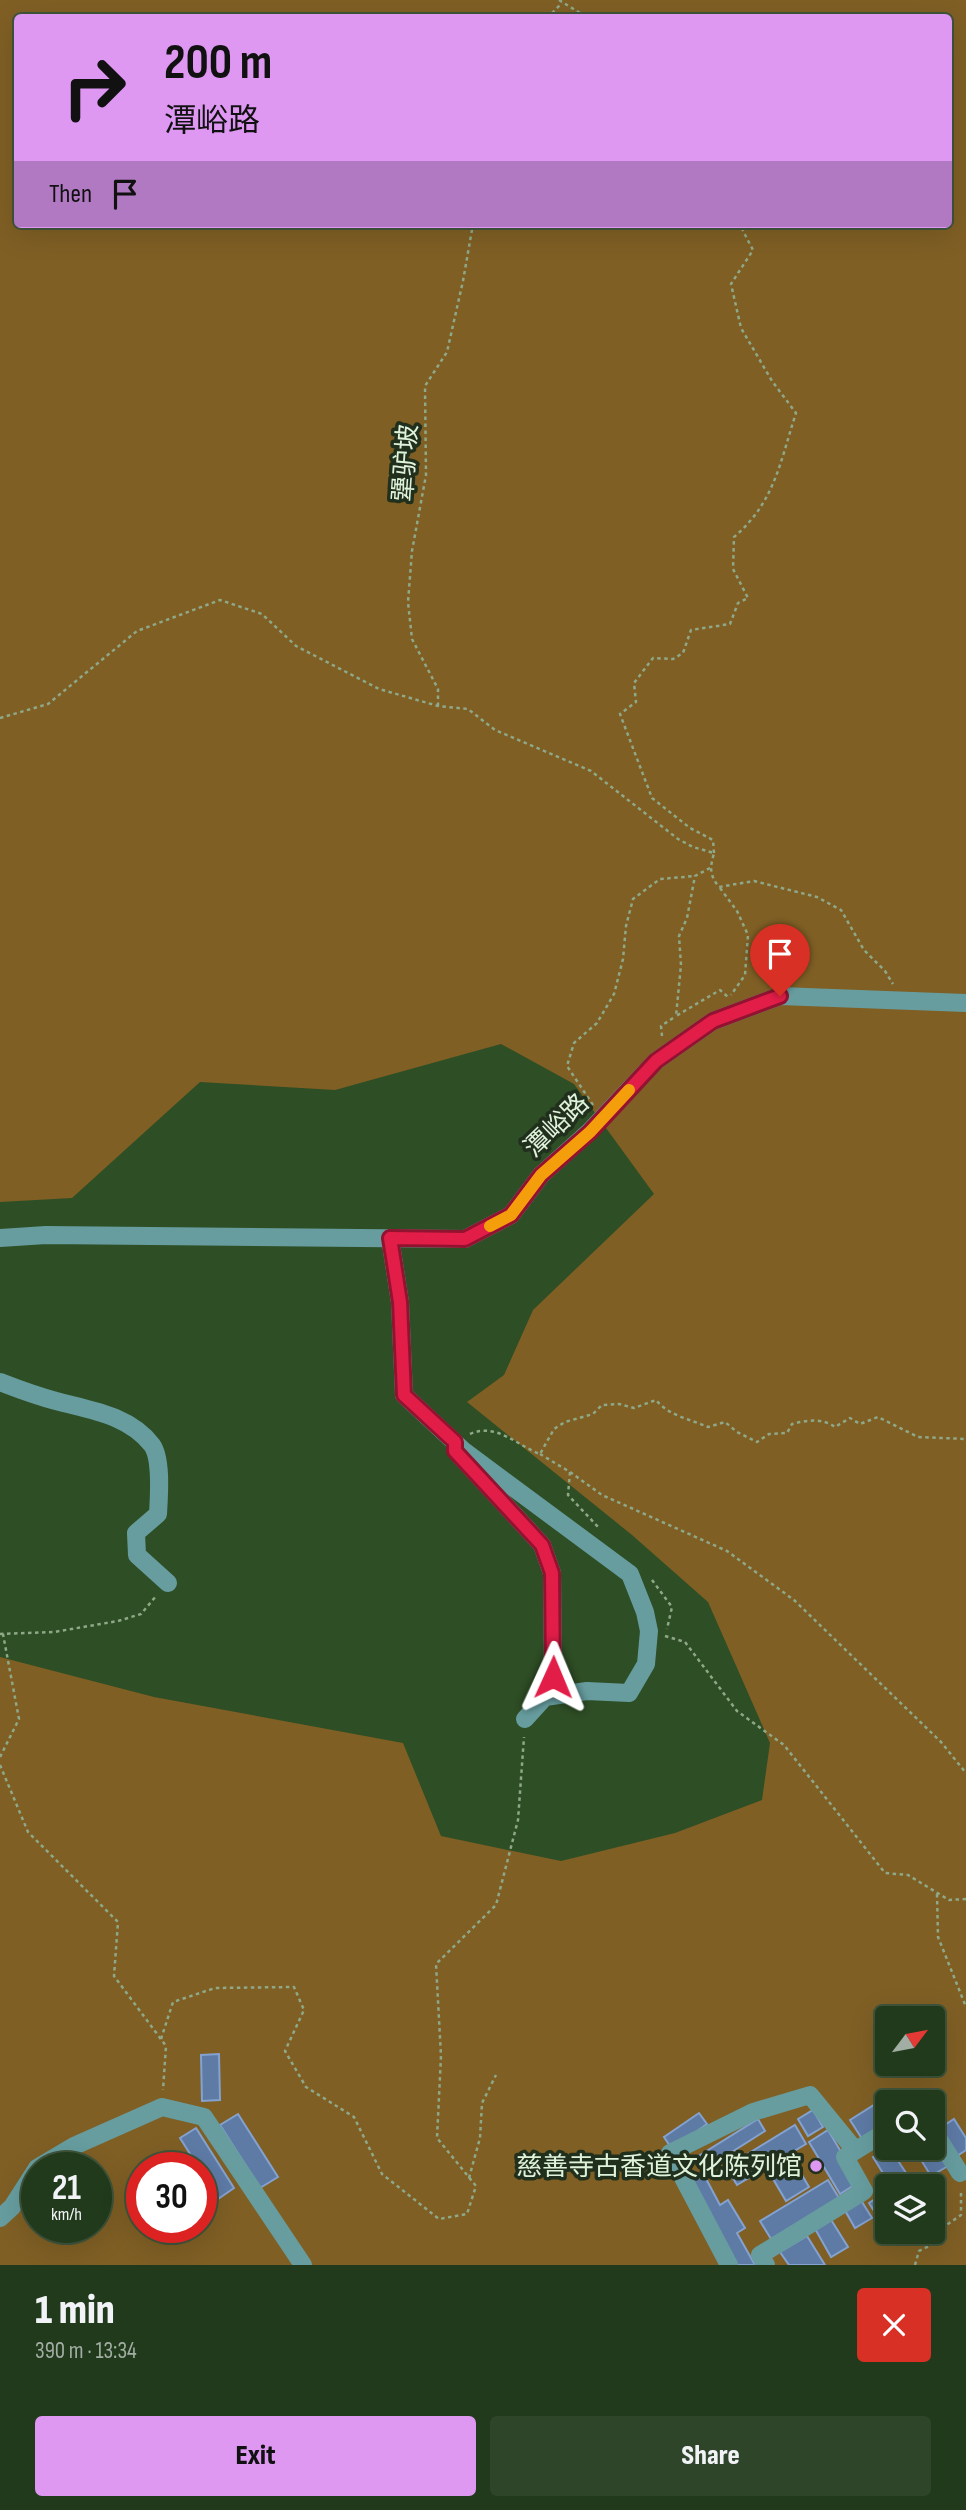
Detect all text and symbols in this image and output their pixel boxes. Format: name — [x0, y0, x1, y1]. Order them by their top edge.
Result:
text: 200 m — [164, 34, 272, 93]
icon: right — [49, 42, 140, 133]
text: 潭峪路 — [164, 102, 260, 141]
icon: arrive — [106, 175, 144, 213]
text: Then — [49, 179, 92, 210]
street label: 犟驴坡 — [388, 423, 425, 503]
pin — [750, 924, 810, 996]
icon: arrive — [761, 935, 799, 973]
street label: 潭峪路 — [518, 1088, 596, 1164]
position arrow — [516, 1640, 590, 1714]
north arrow — [875, 2006, 945, 2076]
map controls — [875, 2006, 945, 2244]
button: search — [875, 2090, 945, 2160]
speed limit sign: 30 — [126, 2152, 217, 2243]
place label: 慈善寺古香道文化陈列馆 — [516, 2152, 802, 2183]
marker: 慈善寺古香道文化陈列馆 — [808, 2158, 824, 2174]
text: 21 — [52, 2167, 81, 2210]
button: layers — [875, 2174, 945, 2244]
text: km/h — [51, 2204, 82, 2225]
text: 1 min — [35, 2285, 115, 2336]
button: close — [857, 2288, 931, 2362]
text: 390 m · 13:34 — [35, 2337, 137, 2365]
button: Exit — [35, 2416, 476, 2496]
button: Share — [490, 2416, 931, 2496]

